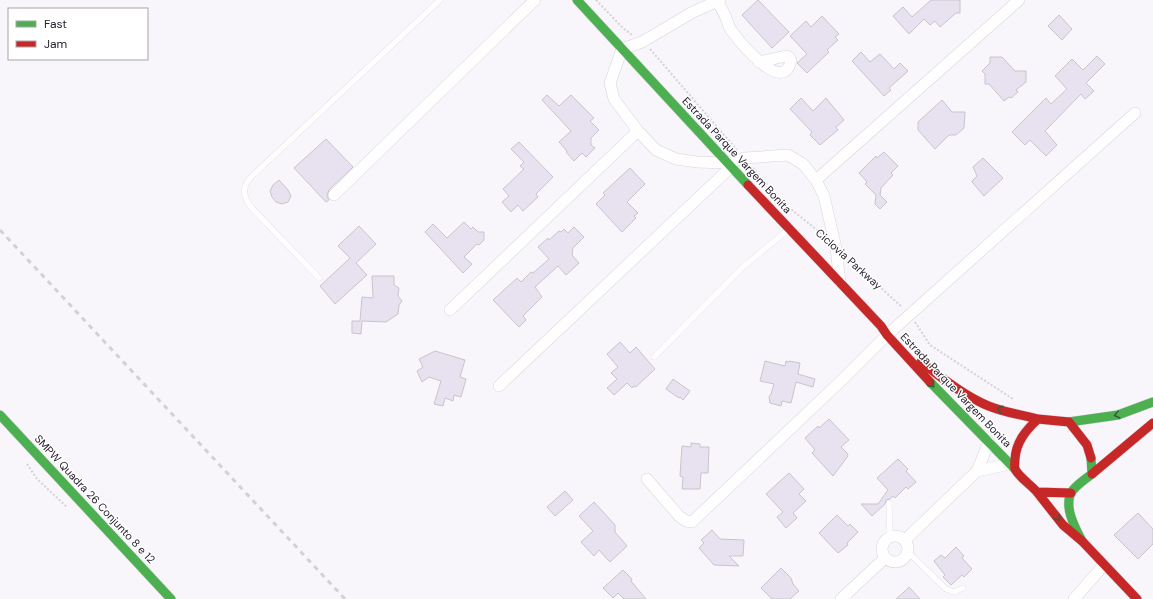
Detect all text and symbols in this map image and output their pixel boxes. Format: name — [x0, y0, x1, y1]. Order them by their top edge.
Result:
legend — [8, 8, 148, 60]
text: Fast — [44, 16, 67, 32]
text: Jam — [44, 36, 67, 52]
street label: Estrada Parque Vargem Bonita — [679, 94, 795, 216]
street label: Ciclovia Parkway — [813, 225, 885, 293]
street label: Estrada Parque Vargem Bonita — [897, 330, 1015, 450]
one-way arrow — [928, 380, 935, 388]
one-way arrow — [997, 405, 1004, 414]
one-way arrow — [1113, 411, 1120, 419]
street label: SMPW Quadra 26 Conjunto 8 e 12 — [32, 432, 158, 566]
one-way arrow — [1053, 514, 1060, 521]

